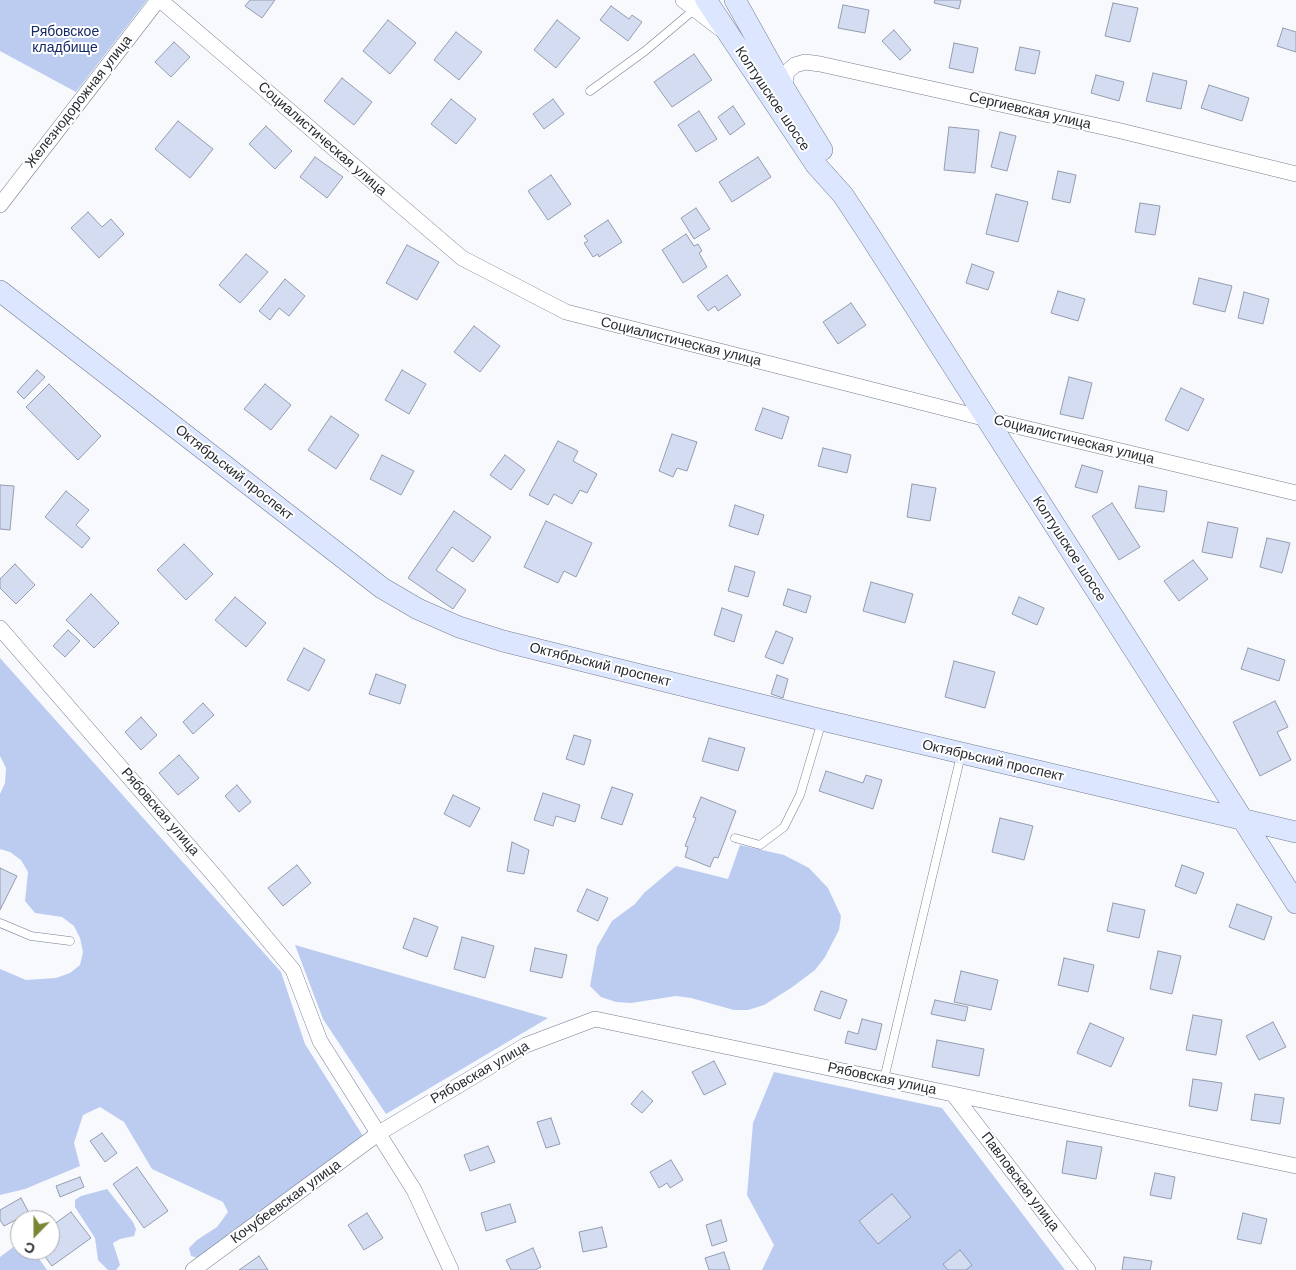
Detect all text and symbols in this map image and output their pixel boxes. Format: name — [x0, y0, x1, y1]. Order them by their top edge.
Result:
park label: Рябовское кладбище — [31, 24, 99, 56]
street label: Железнодорожная улица — [22, 32, 136, 172]
street label: Колтушское шоссе — [731, 44, 813, 154]
street label: Социалистическая улица — [254, 79, 390, 199]
street label: Сергиевская улица — [967, 89, 1093, 133]
street label: Социалистическая улица — [599, 314, 763, 370]
street label: Социалистическая улица — [992, 412, 1156, 468]
street label: Октябрьский проспект — [172, 422, 296, 524]
street label: Колтушское шоссе — [1029, 493, 1109, 605]
street label: Октябрьский проспект — [528, 639, 672, 691]
street label: Октябрьский проспект — [920, 736, 1066, 786]
street label: Рябовская улица — [117, 765, 203, 859]
street label: Рябовская улица — [428, 1038, 532, 1108]
street label: Рябовская улица — [826, 1059, 938, 1099]
street label: Павловская улица — [977, 1129, 1063, 1235]
street label: Кочубеевская улица — [228, 1156, 344, 1248]
north arrow — [10, 1210, 60, 1260]
text: С — [22, 1239, 37, 1257]

